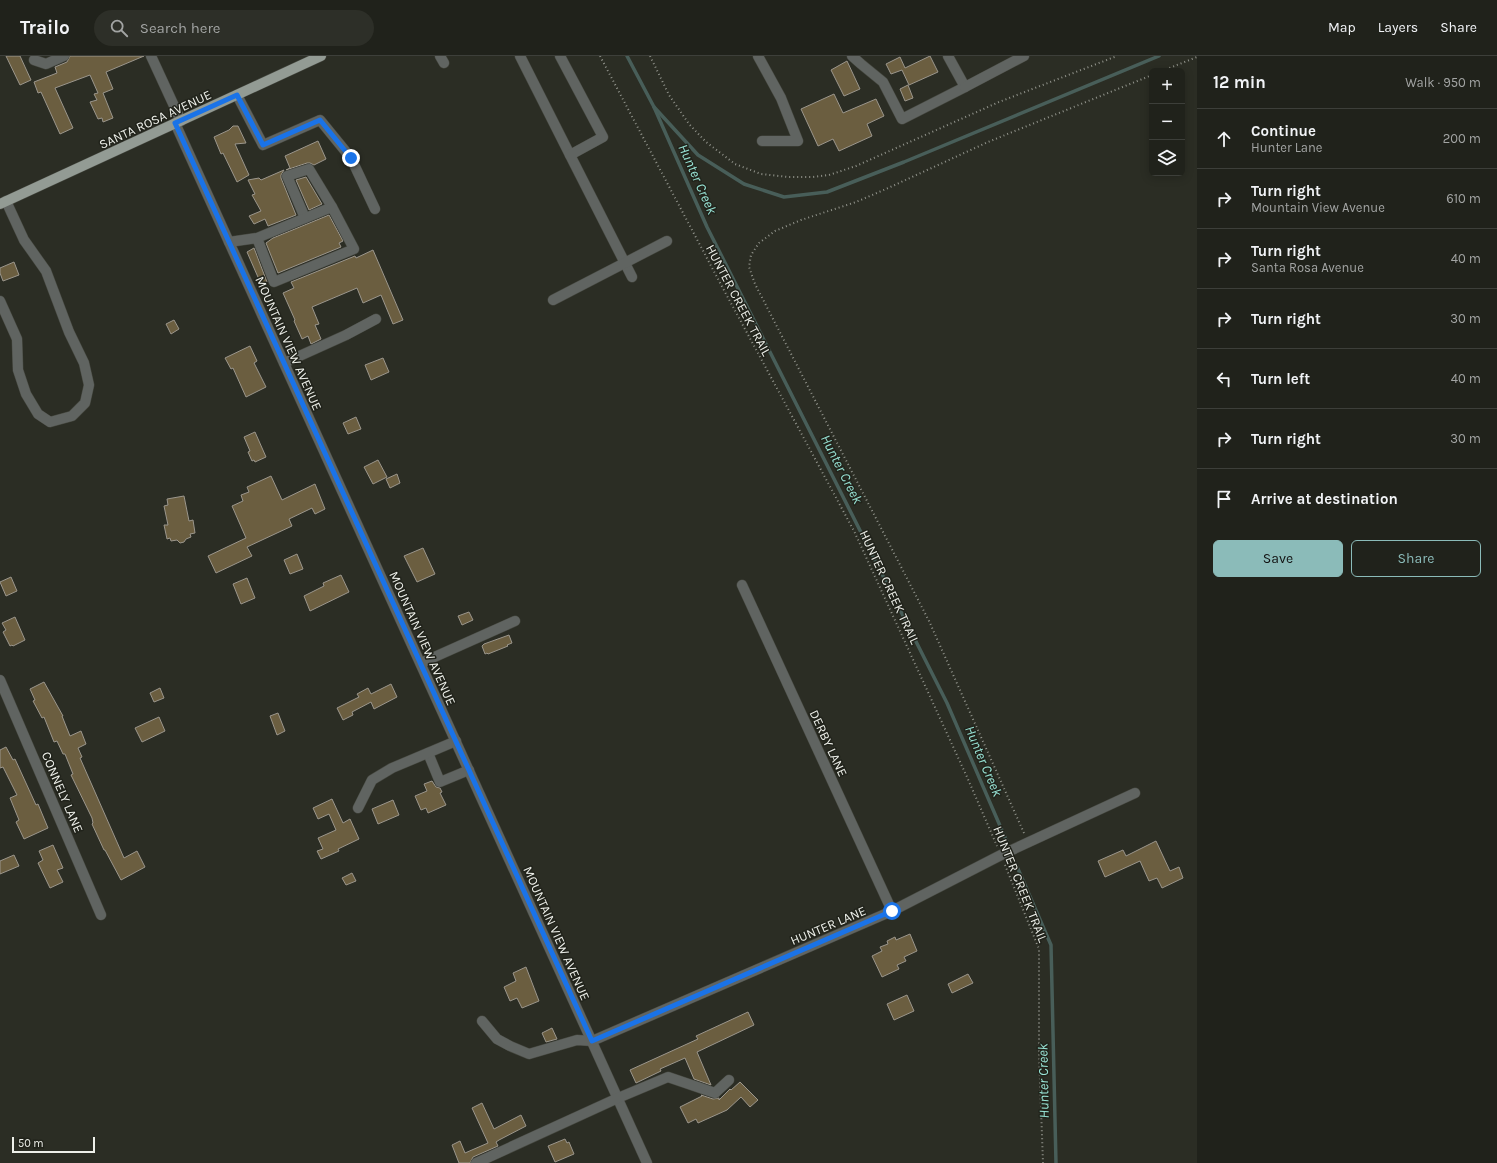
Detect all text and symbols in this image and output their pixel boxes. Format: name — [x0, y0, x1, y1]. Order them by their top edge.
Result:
search box — [94, 10, 374, 46]
text: Trailo — [20, 17, 70, 39]
icon: search — [108, 17, 130, 39]
text: Search here — [140, 19, 221, 37]
text: Map — [1328, 19, 1356, 36]
text: Layers — [1378, 19, 1418, 36]
text: Share — [1440, 19, 1477, 36]
map controls — [1149, 68, 1185, 176]
button: + — [1149, 68, 1185, 104]
text: 12 min — [1213, 72, 1266, 92]
text: Walk · 950 m — [1405, 75, 1481, 90]
street label: SANTA ROSA AVENUE — [97, 87, 214, 152]
button: − — [1149, 104, 1185, 140]
text: Continue — [1251, 122, 1316, 140]
icon: ahead — [1213, 128, 1235, 150]
text: 200 m — [1443, 131, 1481, 146]
button: layers — [1149, 140, 1185, 176]
text: Hunter Lane — [1251, 140, 1323, 155]
water label: Hunter Creek — [674, 141, 721, 218]
route end — [342, 149, 360, 167]
text: Turn right — [1251, 182, 1321, 200]
icon: right — [1213, 188, 1235, 210]
text: 610 m — [1446, 191, 1481, 206]
text: Mountain View Avenue — [1251, 200, 1385, 215]
street label: HUNTER CREEK TRAIL — [703, 242, 774, 359]
text: Turn right — [1251, 242, 1321, 260]
icon: right — [1213, 248, 1235, 270]
text: 40 m — [1451, 251, 1481, 266]
text: Santa Rosa Avenue — [1251, 260, 1364, 275]
street label: MOUNTAIN VIEW AVENUE — [252, 274, 325, 413]
icon: right — [1213, 308, 1235, 330]
text: Turn right — [1251, 310, 1321, 328]
text: 30 m — [1450, 311, 1481, 326]
icon: left — [1213, 368, 1235, 390]
text: Turn left — [1251, 370, 1310, 388]
text: 40 m — [1451, 371, 1481, 386]
icon: right — [1213, 428, 1235, 450]
text: Turn right — [1251, 430, 1321, 448]
text: 30 m — [1450, 431, 1481, 446]
water label: Hunter Creek — [817, 432, 867, 507]
icon: arrive — [1213, 488, 1235, 510]
text: Arrive at destination — [1251, 490, 1398, 508]
street label: HUNTER CREEK TRAIL — [857, 528, 923, 647]
button: Save — [1213, 540, 1343, 577]
button: Share — [1351, 540, 1481, 577]
street label: MOUNTAIN VIEW AVENUE — [386, 569, 459, 708]
street label: DERBY LANE — [807, 707, 851, 779]
water label: Hunter Creek — [961, 723, 1006, 800]
street label: CONNELY LANE — [39, 749, 86, 835]
street label: HUNTER CREEK TRAIL — [990, 824, 1051, 945]
street label: MOUNTAIN VIEW AVENUE — [520, 864, 593, 1003]
route start — [883, 902, 901, 920]
street label: HUNTER LANE — [788, 903, 868, 948]
water label: Hunter Creek — [1034, 1042, 1053, 1119]
scale bar — [12, 1135, 95, 1154]
text: 50 m — [18, 1137, 44, 1150]

